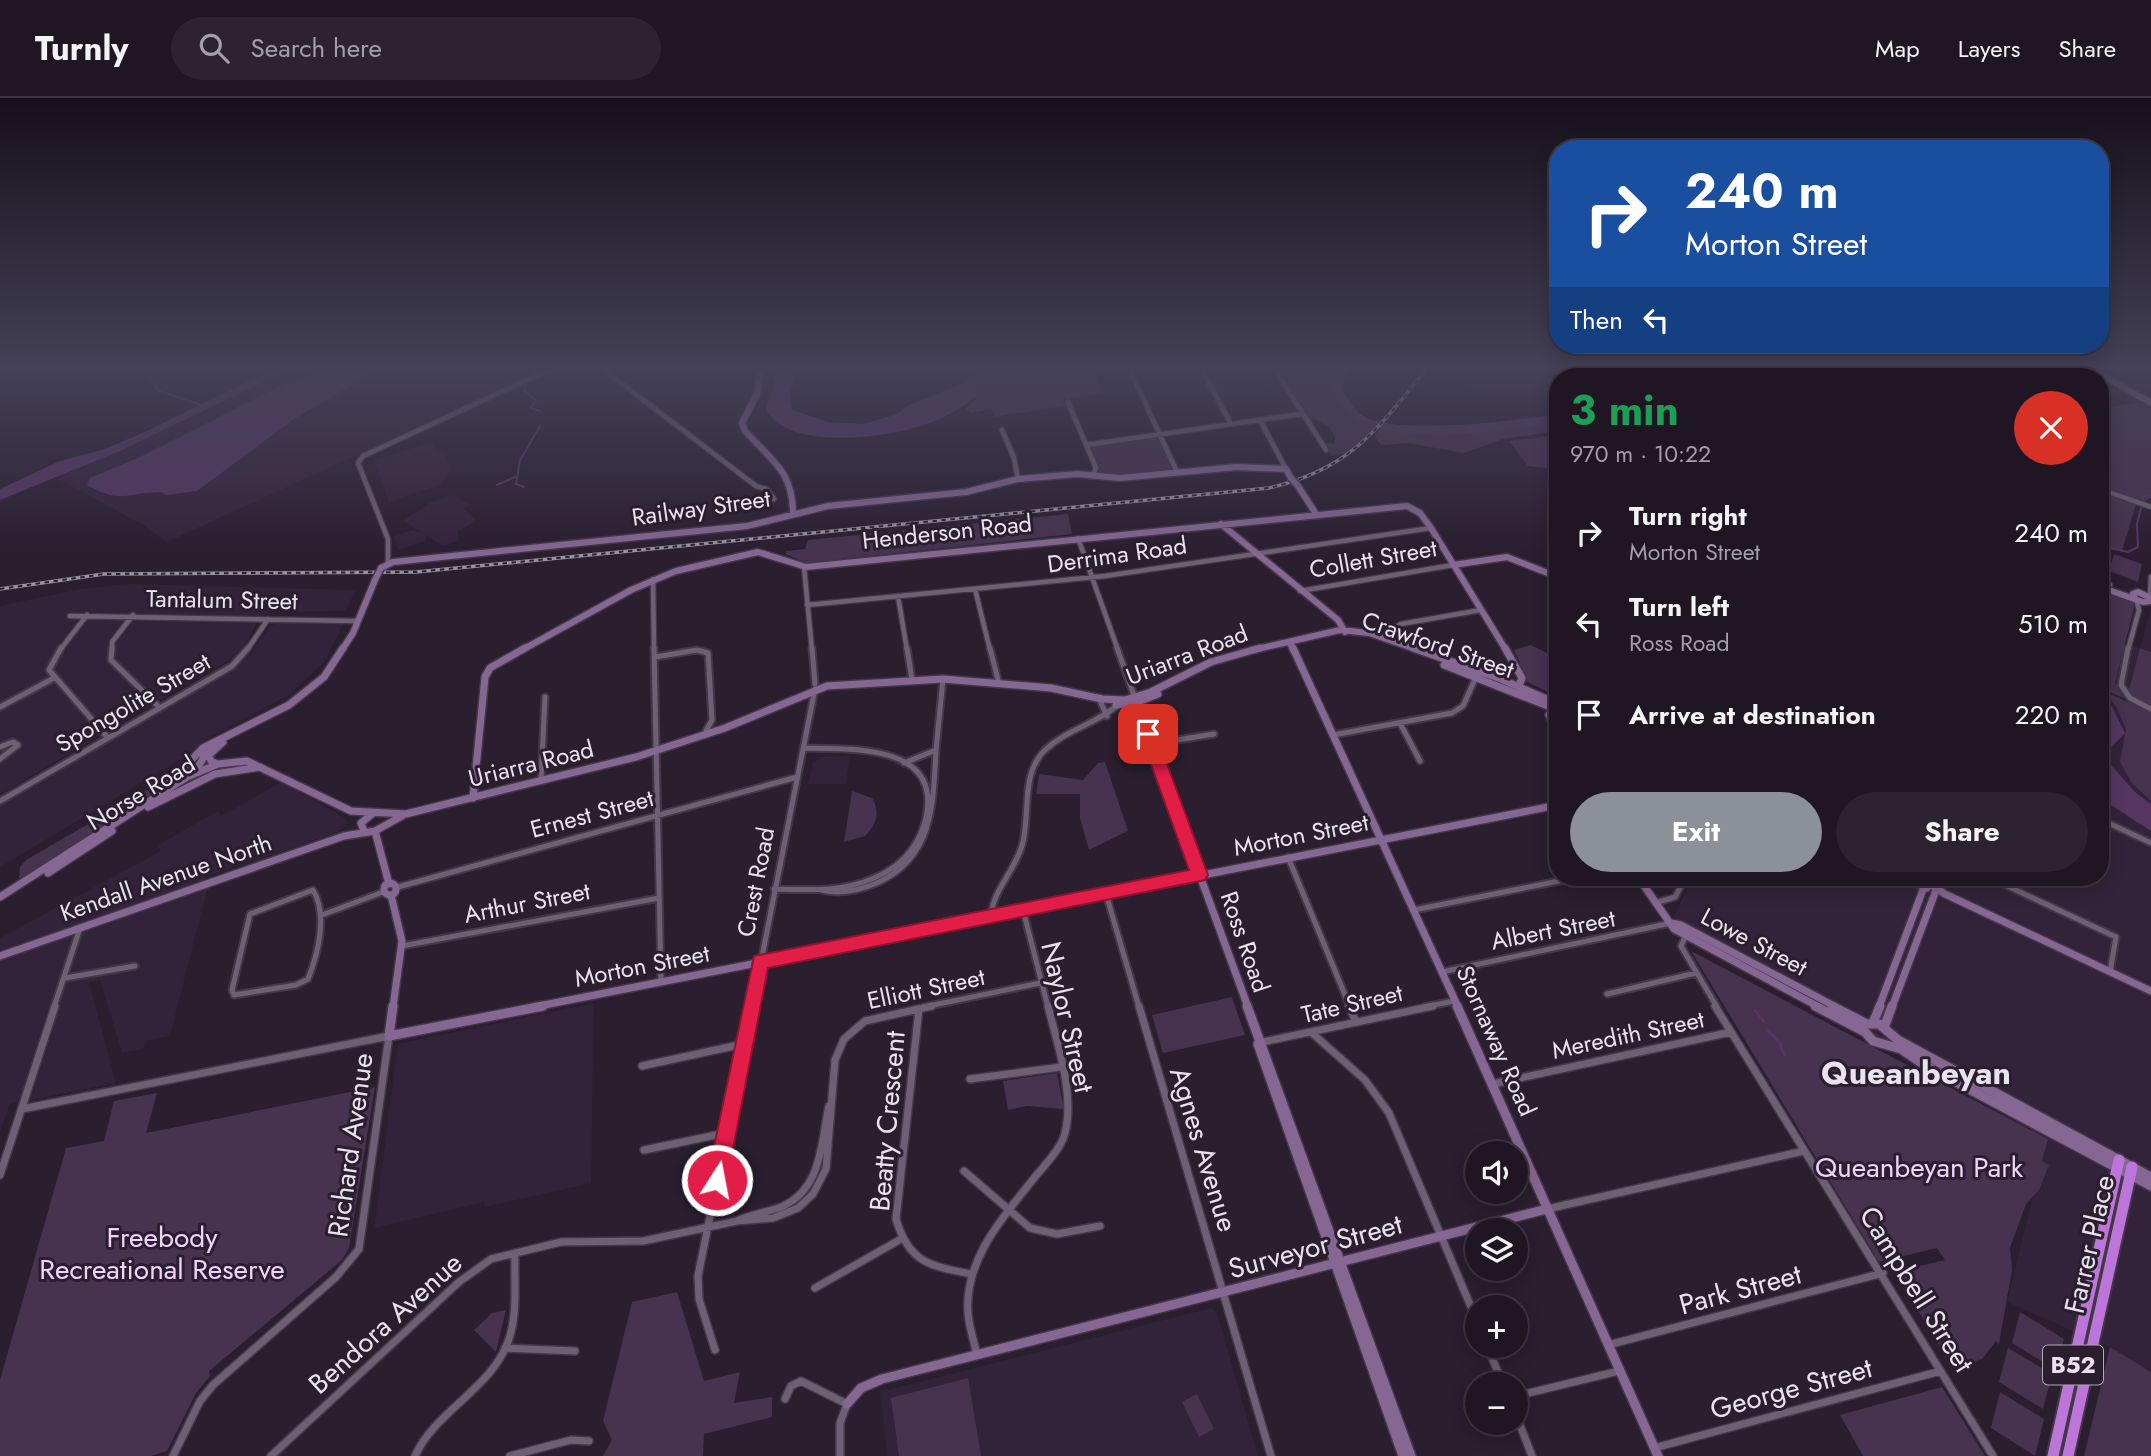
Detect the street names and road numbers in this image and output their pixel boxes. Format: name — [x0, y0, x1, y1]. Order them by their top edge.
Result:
street label: Railway Street — [629, 480, 773, 535]
street label: Henderson Road — [860, 505, 1034, 558]
street label: Derrima Road — [1045, 527, 1189, 582]
street label: Collett Street — [1306, 530, 1440, 587]
street label: Tantalum Street — [146, 581, 298, 618]
street label: Crawford Street — [1357, 602, 1519, 687]
street label: Uriarra Road — [1121, 615, 1253, 694]
street label: Spongolite Street — [49, 644, 217, 761]
street label: Uriarra Road — [465, 731, 597, 796]
street label: Norse Road — [80, 746, 202, 839]
street label: Ernest Street — [526, 780, 658, 847]
street label: Morton Street — [1230, 804, 1372, 865]
street label: Crest Road — [728, 824, 783, 940]
street label: Kendall Avenue North — [55, 825, 276, 930]
street label: Arthur Street — [461, 873, 593, 932]
street label: Ross Road — [1212, 887, 1279, 997]
street label: Lowe Street — [1695, 899, 1814, 984]
street label: Albert Street — [1488, 900, 1618, 959]
street label: Morton Street — [571, 935, 713, 996]
street label: Naylor Street — [1030, 938, 1105, 1097]
street label: Elliott Street — [864, 959, 988, 1018]
street label: Stornaway Road — [1448, 960, 1545, 1122]
street label: Tate Street — [1298, 975, 1406, 1032]
street label: Meredith Street — [1549, 1001, 1707, 1068]
street label: Beatty Crescent — [859, 1029, 916, 1213]
street label: Richard Avenue — [317, 1050, 384, 1240]
street label: Agnes Avenue — [1159, 1062, 1248, 1237]
street label: Farrer Place — [2054, 1171, 2125, 1317]
street label: Campbell Street — [1849, 1198, 1984, 1380]
street label: Surveyor Street — [1224, 1204, 1407, 1289]
street label: Bendora Avenue — [299, 1243, 471, 1404]
street label: Park Street — [1674, 1253, 1806, 1325]
road number: B52 — [2043, 1346, 2103, 1384]
street label: George Street — [1706, 1347, 1877, 1430]

